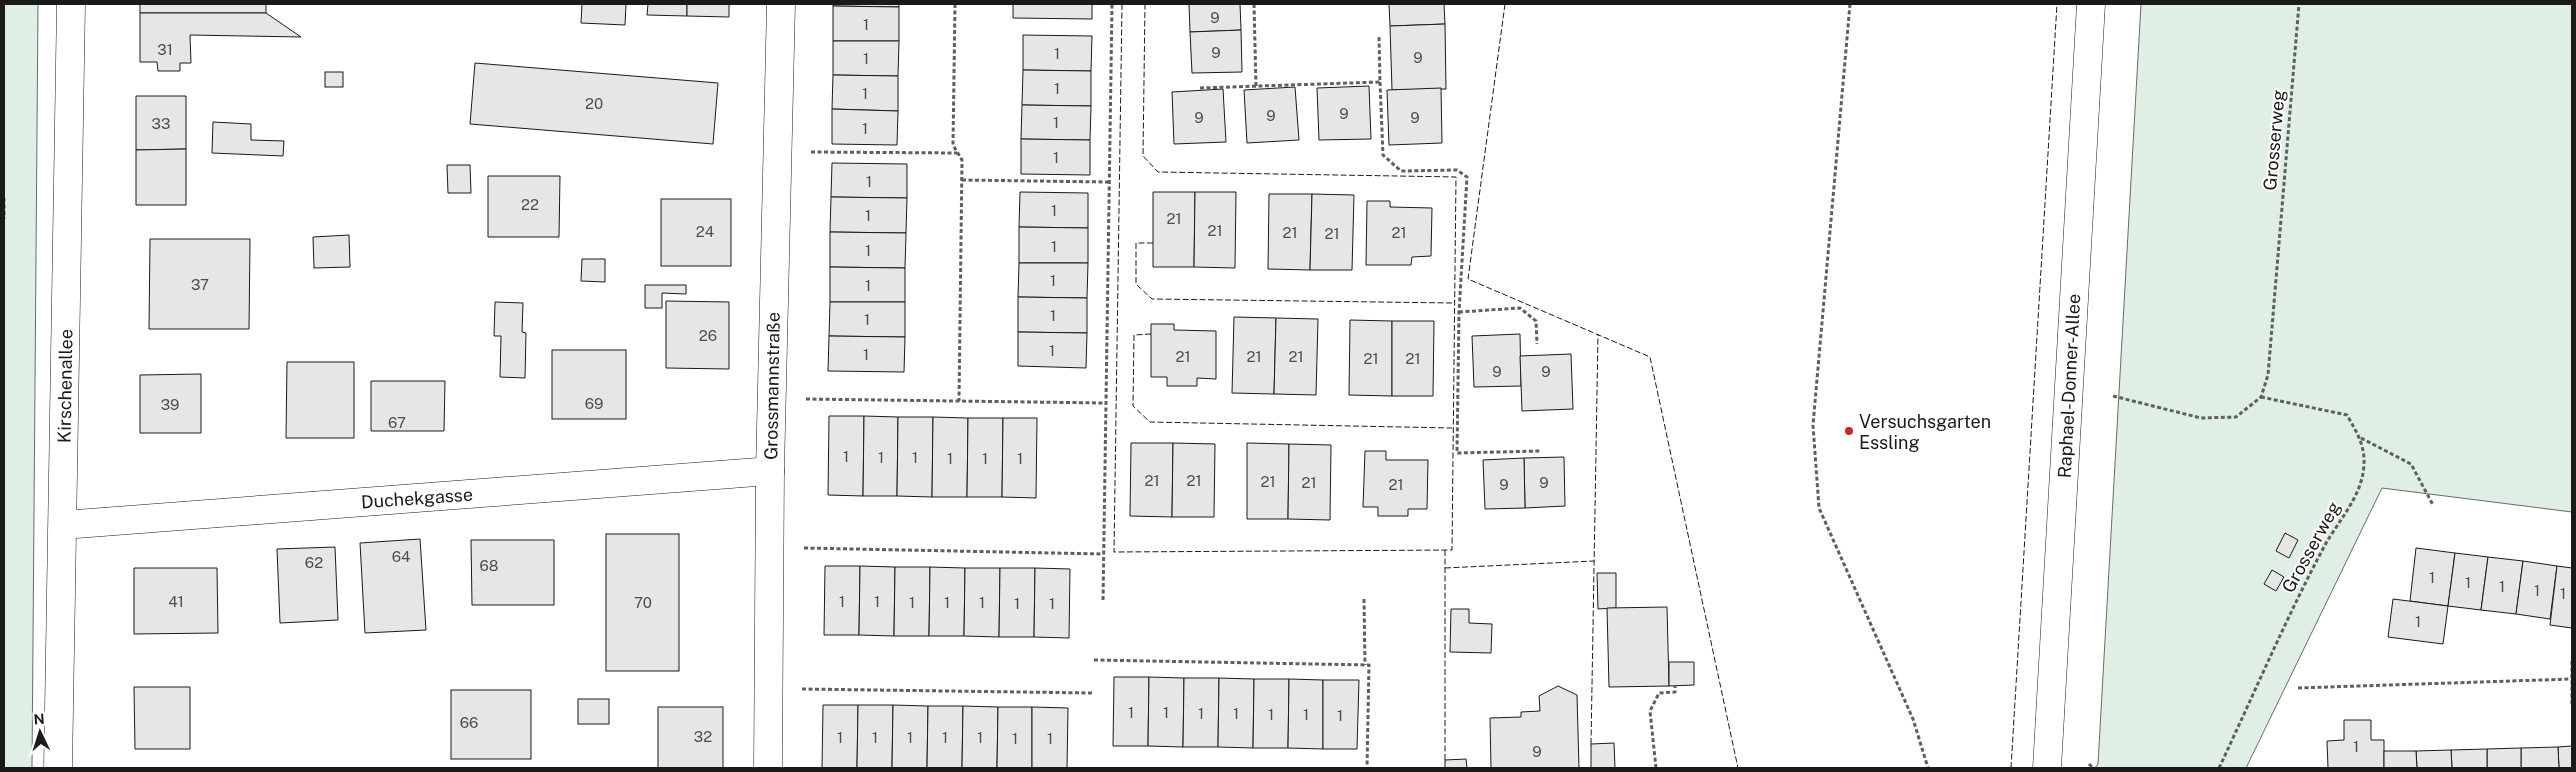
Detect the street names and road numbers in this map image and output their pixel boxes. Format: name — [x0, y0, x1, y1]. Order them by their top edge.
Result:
street label: Grosserweg — [2259, 89, 2289, 191]
street label: Raphael-Donner-Allee — [2054, 293, 2084, 479]
street label: Grossmannstraße — [760, 312, 784, 460]
street label: Kirschenallee — [54, 329, 76, 443]
street label: Duchekgasse — [360, 484, 474, 512]
street label: Grosserweg — [2277, 498, 2345, 596]

